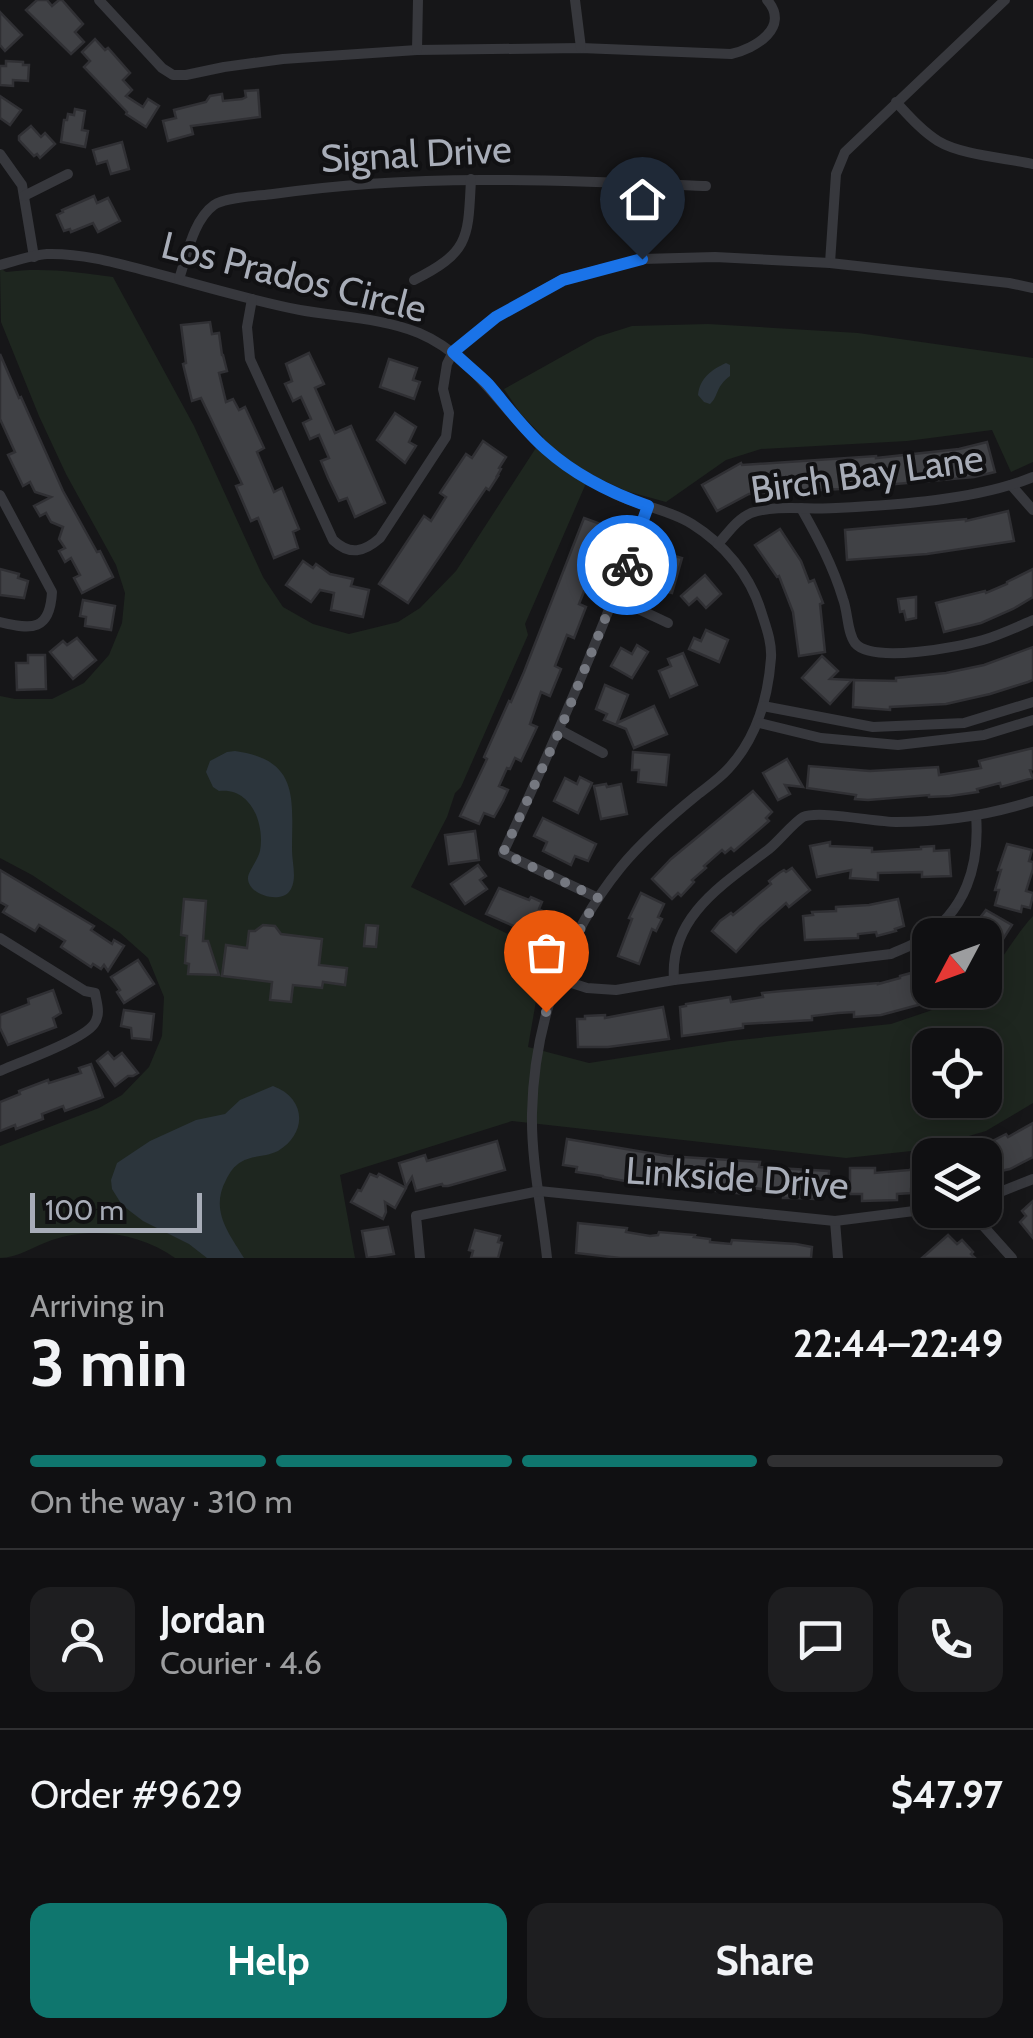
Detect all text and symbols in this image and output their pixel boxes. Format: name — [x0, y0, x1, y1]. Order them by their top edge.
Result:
street label: Signal Drive — [319, 125, 513, 182]
pin — [600, 157, 685, 260]
icon: home — [615, 172, 670, 227]
street label: Los Prados Circle — [157, 221, 431, 332]
street label: Birch Bay Lane — [748, 434, 986, 513]
courier — [577, 515, 677, 615]
icon: bike — [600, 538, 655, 593]
pin — [504, 910, 589, 1013]
north arrow — [912, 918, 1002, 1008]
map controls — [912, 918, 1002, 1228]
icon: bag — [519, 925, 574, 980]
button: locate — [912, 1028, 1002, 1118]
button: layers — [912, 1138, 1002, 1228]
street label: Linkside Drive — [624, 1146, 850, 1209]
scale bar — [30, 1188, 202, 1232]
text: 100 m — [45, 1193, 124, 1227]
text: Arriving in — [30, 1286, 165, 1325]
text: 22:44–22:49 — [793, 1320, 1003, 1367]
text: 3 min — [30, 1323, 188, 1402]
text: On the way · 310 m — [30, 1482, 293, 1521]
button: person — [30, 1587, 135, 1692]
button: chat — [768, 1587, 873, 1692]
button: phone — [898, 1587, 1003, 1692]
text: Jordan — [160, 1596, 266, 1643]
text: Courier · 4.6 — [160, 1643, 322, 1682]
text: Order #9629 — [30, 1771, 243, 1818]
text: $47.97 — [891, 1771, 1003, 1818]
button: Help — [30, 1903, 507, 2018]
button: Share — [527, 1903, 1003, 2018]

